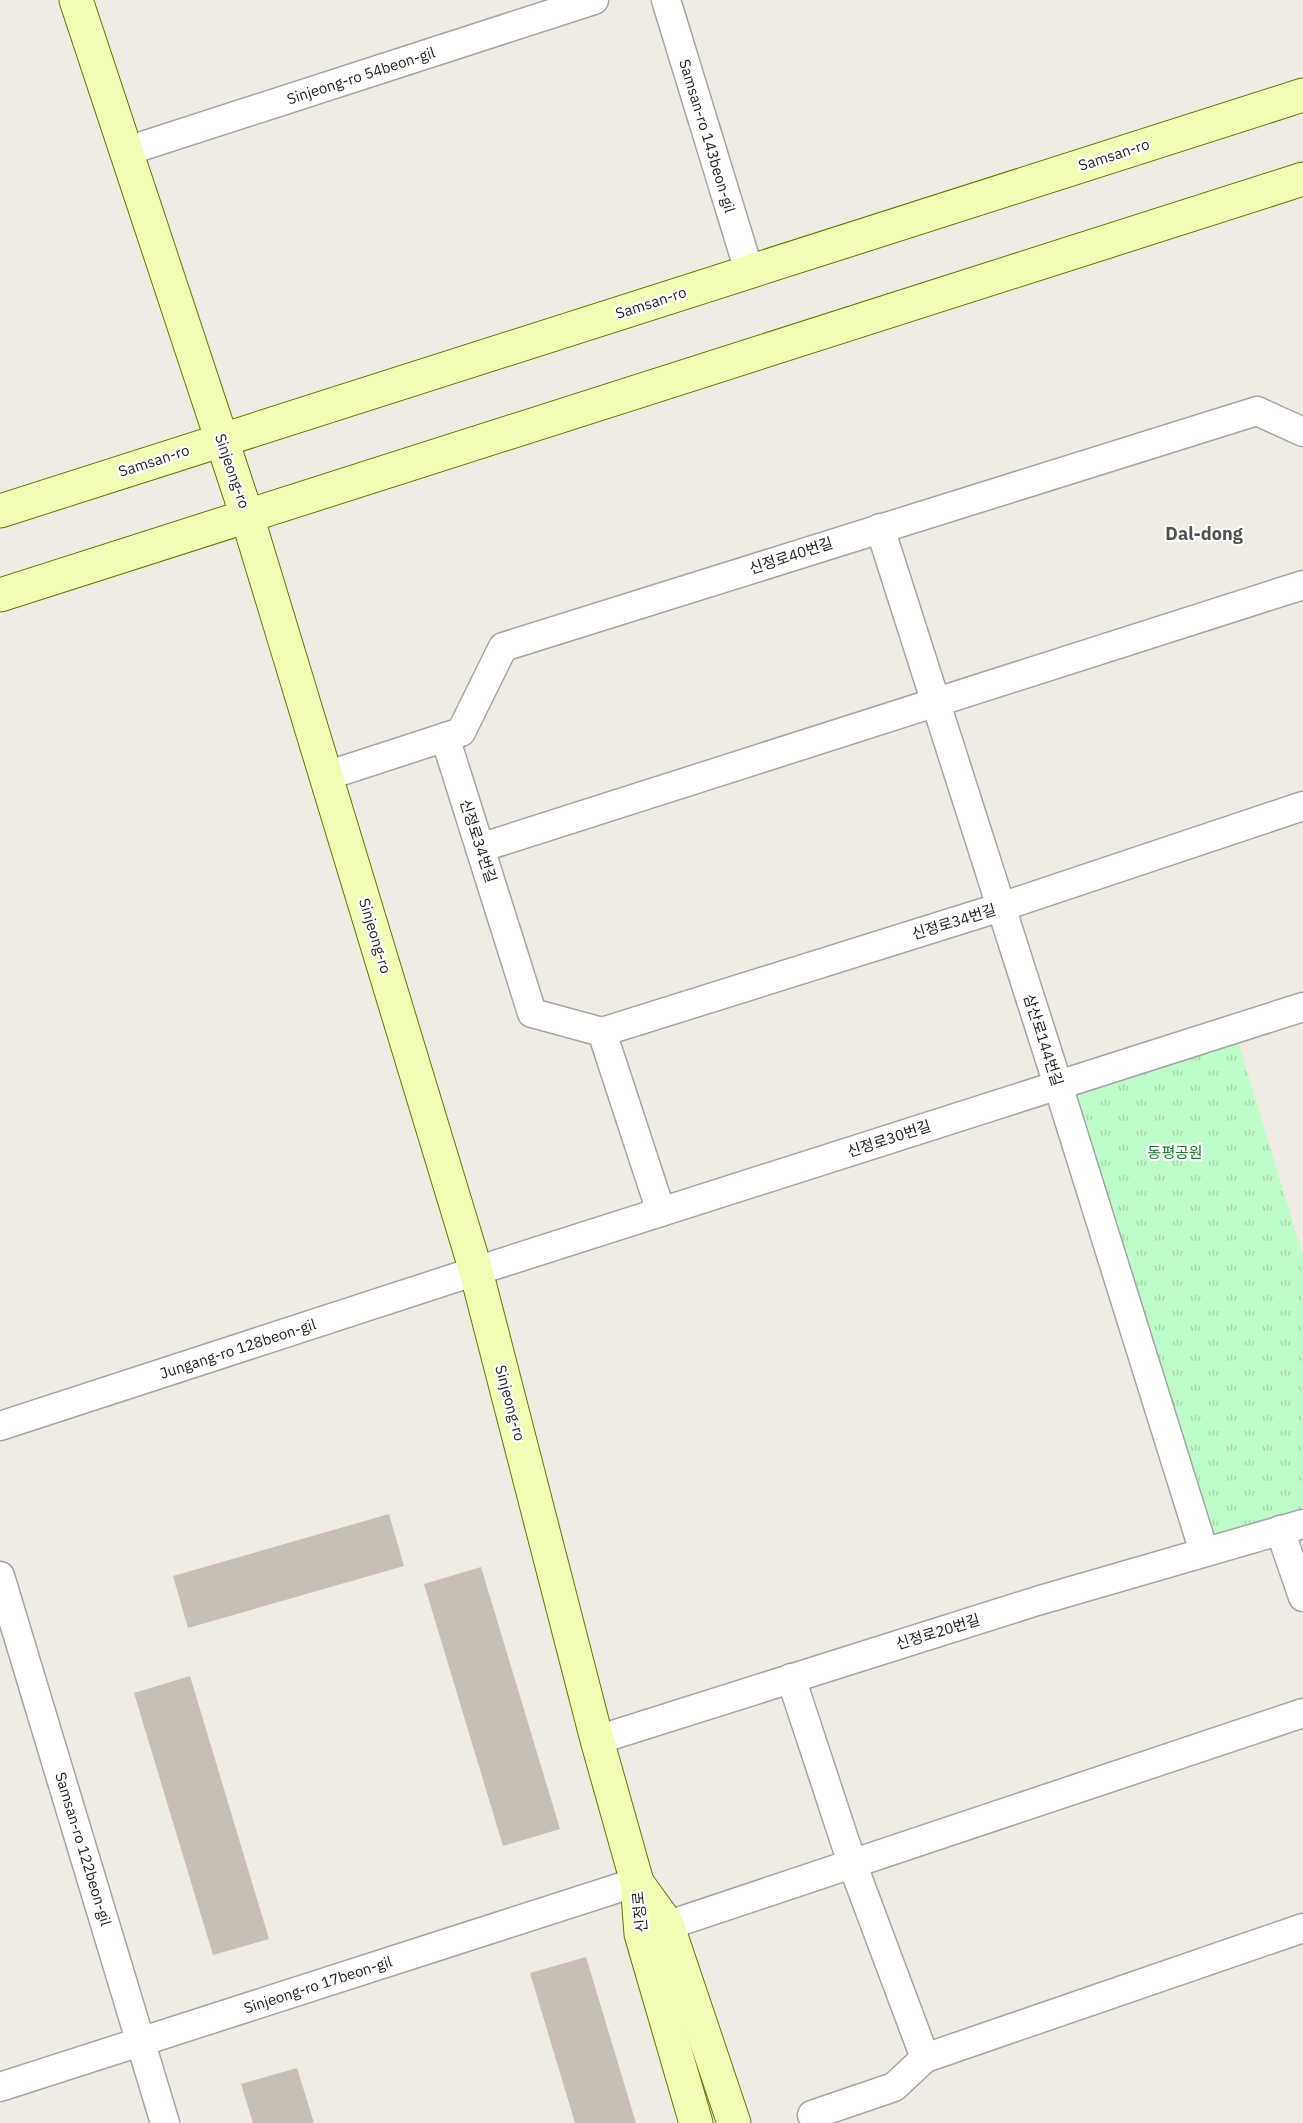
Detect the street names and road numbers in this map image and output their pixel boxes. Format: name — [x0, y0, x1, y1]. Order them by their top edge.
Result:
street label: Sinjeong-ro 54beon-gil — [284, 43, 437, 108]
street label: Samsan-ro 143beon-gil — [675, 57, 740, 215]
street label: Samsan-ro — [1076, 134, 1152, 175]
street label: Samsan-ro — [613, 282, 689, 323]
street label: Sinjeong-ro — [211, 431, 254, 511]
street label: Samsan-ro — [116, 440, 192, 481]
street label: 신정로40번길 — [747, 533, 835, 578]
street label: 신정로34번길 — [456, 797, 501, 885]
street label: Sinjeong-ro — [355, 896, 396, 976]
street label: 신정로34번길 — [909, 900, 998, 943]
street label: 삼산로144번길 — [1020, 991, 1067, 1088]
street label: 신정로30번길 — [845, 1116, 933, 1161]
street label: Jungang-ro 128beon-gil — [157, 1314, 318, 1383]
street label: Sinjeong-ro — [491, 1363, 530, 1443]
street label: 신정로20번길 — [893, 1610, 982, 1653]
street label: Samsan-ro 122beon-gil — [51, 1770, 116, 1928]
street label: 신정로 — [628, 1890, 651, 1934]
street label: Sinjeong-ro 17beon-gil — [241, 1952, 394, 2017]

